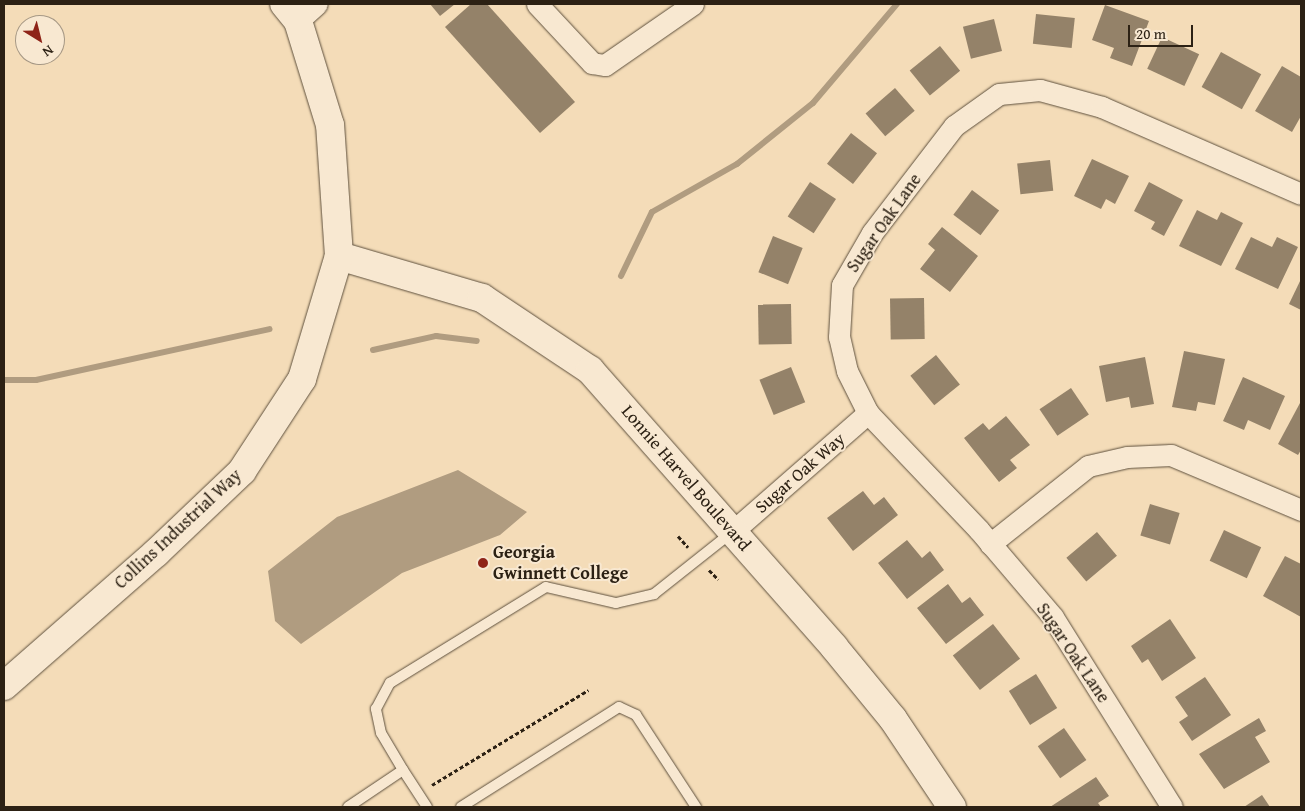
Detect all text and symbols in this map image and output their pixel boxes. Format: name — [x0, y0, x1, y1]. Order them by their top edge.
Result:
north arrow — [15, 15, 65, 65]
scale bar — [1130, 15, 1195, 47]
text: 20 m — [1136, 23, 1166, 44]
text: N — [39, 40, 58, 62]
street label: Sugar Oak Lane — [842, 169, 926, 277]
street label: Lonnie Harvel Boulevard — [617, 401, 755, 555]
street label: Sugar Oak Way — [751, 428, 849, 518]
street label: Collins Industrial Way — [110, 465, 246, 593]
place label: Georgia Gwinnett College — [493, 542, 628, 584]
marker: Georgia Gwinnett College — [477, 557, 489, 569]
street label: Sugar Oak Lane — [1032, 599, 1114, 707]

